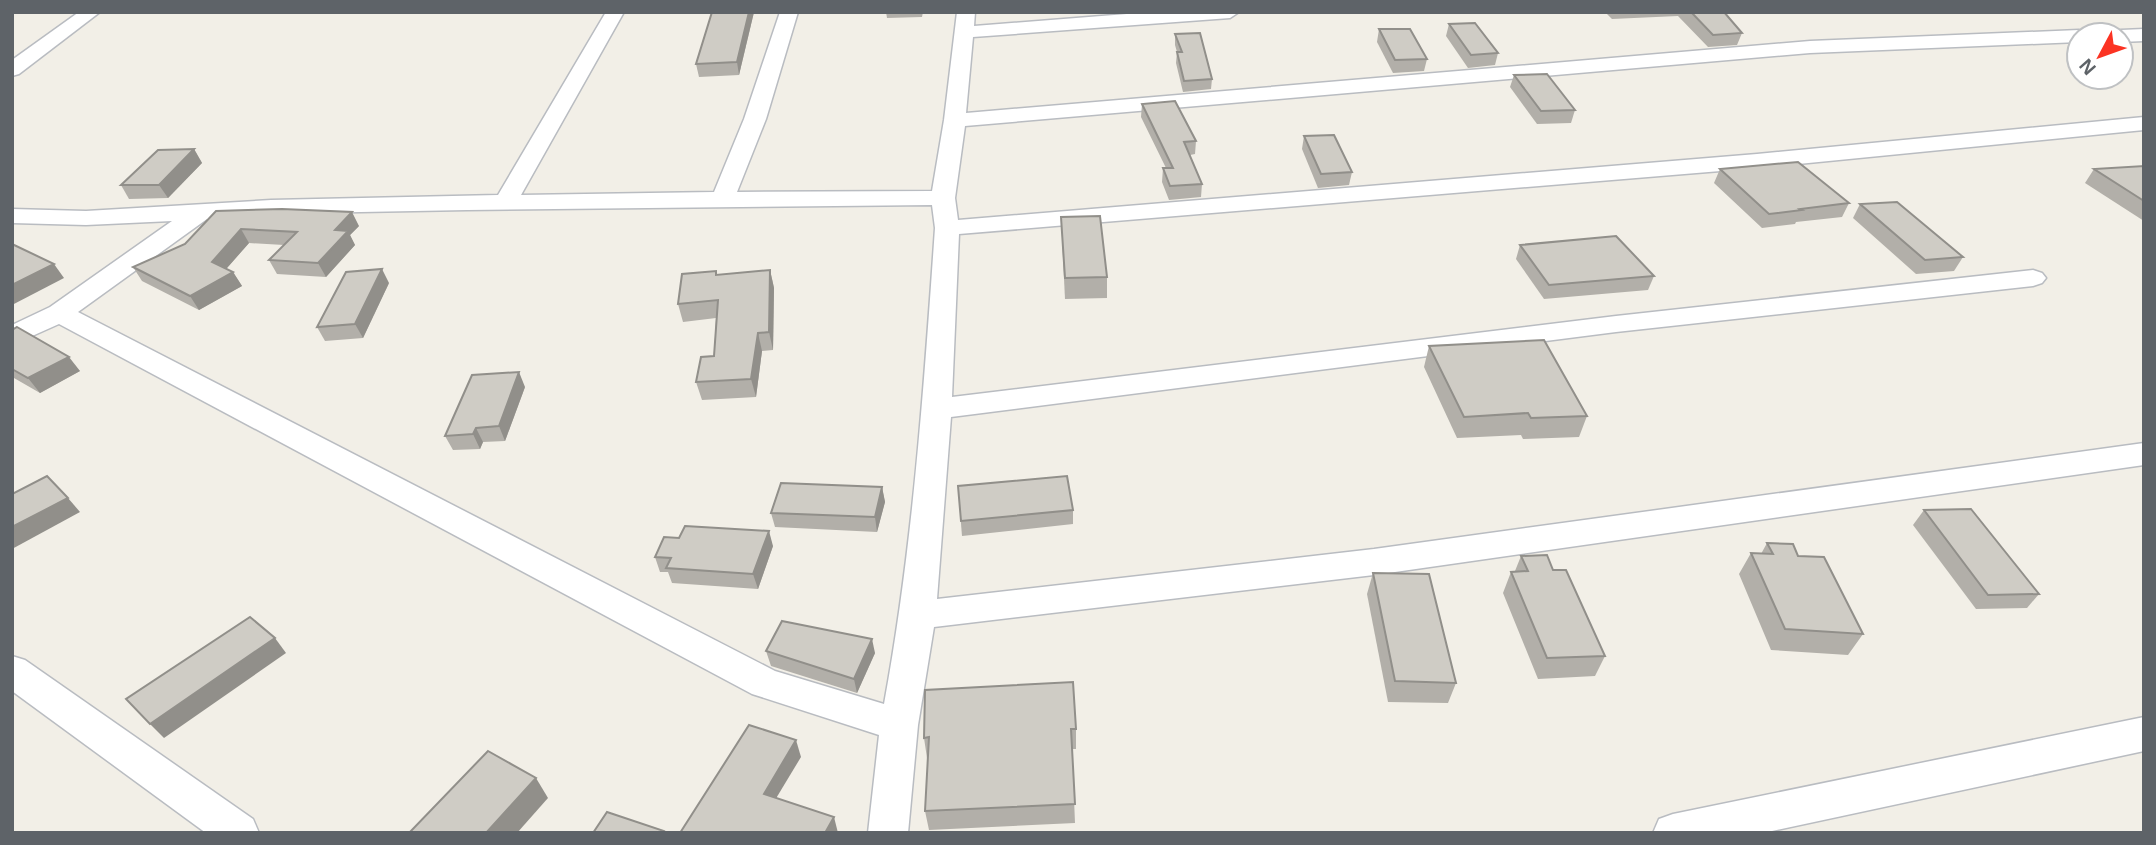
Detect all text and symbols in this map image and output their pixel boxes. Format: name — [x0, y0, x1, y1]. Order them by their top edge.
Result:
north arrow — [2065, 21, 2135, 91]
text: N — [2075, 55, 2100, 79]

